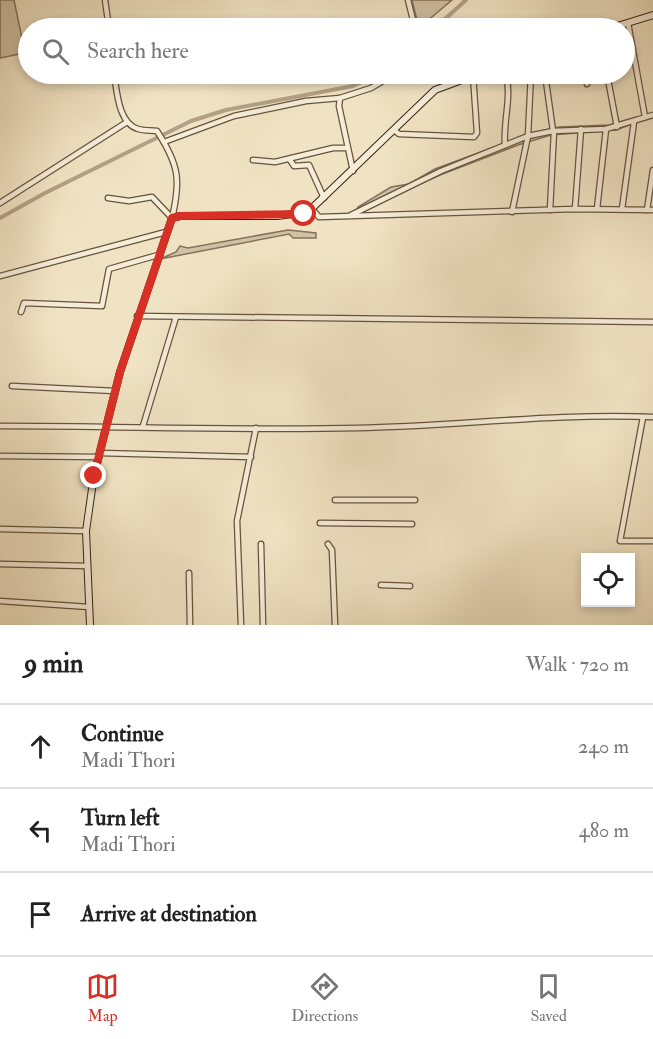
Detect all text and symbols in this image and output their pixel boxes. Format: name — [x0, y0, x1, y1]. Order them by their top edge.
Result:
search box — [18, 18, 635, 84]
icon: search — [39, 35, 72, 68]
text: Search here — [87, 37, 189, 65]
route start — [290, 200, 316, 226]
route end — [80, 462, 106, 488]
map controls — [581, 553, 635, 607]
button: locate — [581, 553, 635, 607]
text: 9 min — [24, 648, 83, 680]
text: Walk · 720 m — [526, 652, 629, 677]
text: Continue — [81, 720, 164, 748]
icon: ahead — [24, 730, 57, 763]
text: 240 m — [578, 734, 629, 759]
text: Madi Thori — [81, 748, 176, 773]
text: Turn left — [81, 804, 160, 832]
icon: left — [24, 814, 57, 847]
text: 480 m — [579, 818, 629, 843]
text: Madi Thori — [81, 832, 176, 857]
icon: arrive — [24, 898, 57, 931]
text: Arrive at destination — [81, 900, 257, 928]
tab: Map — [86, 970, 119, 1026]
tab: Directions — [291, 970, 358, 1026]
tab: Saved — [530, 970, 567, 1026]

